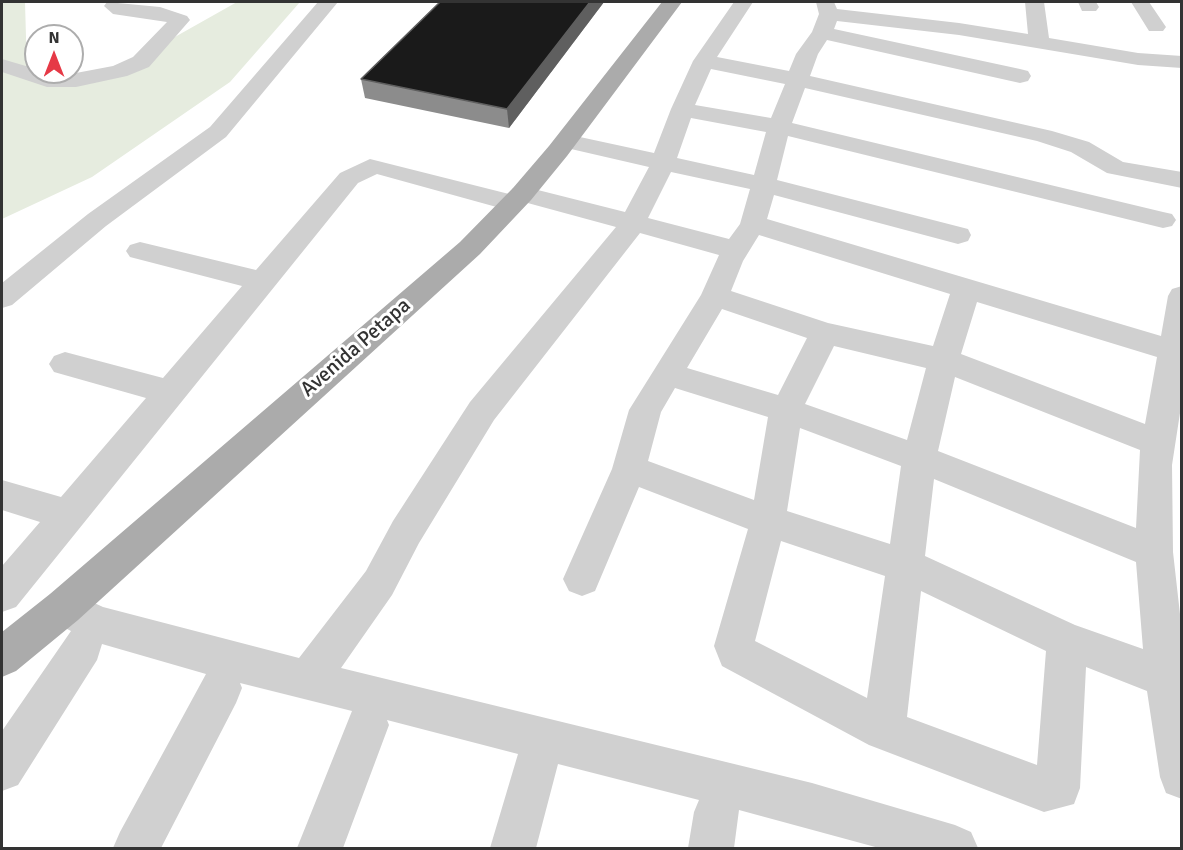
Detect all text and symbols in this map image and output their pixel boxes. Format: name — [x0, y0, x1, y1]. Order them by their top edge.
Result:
north arrow — [24, 24, 84, 84]
text: N — [48, 28, 60, 48]
street label: Avenida Petapa — [296, 293, 416, 403]

